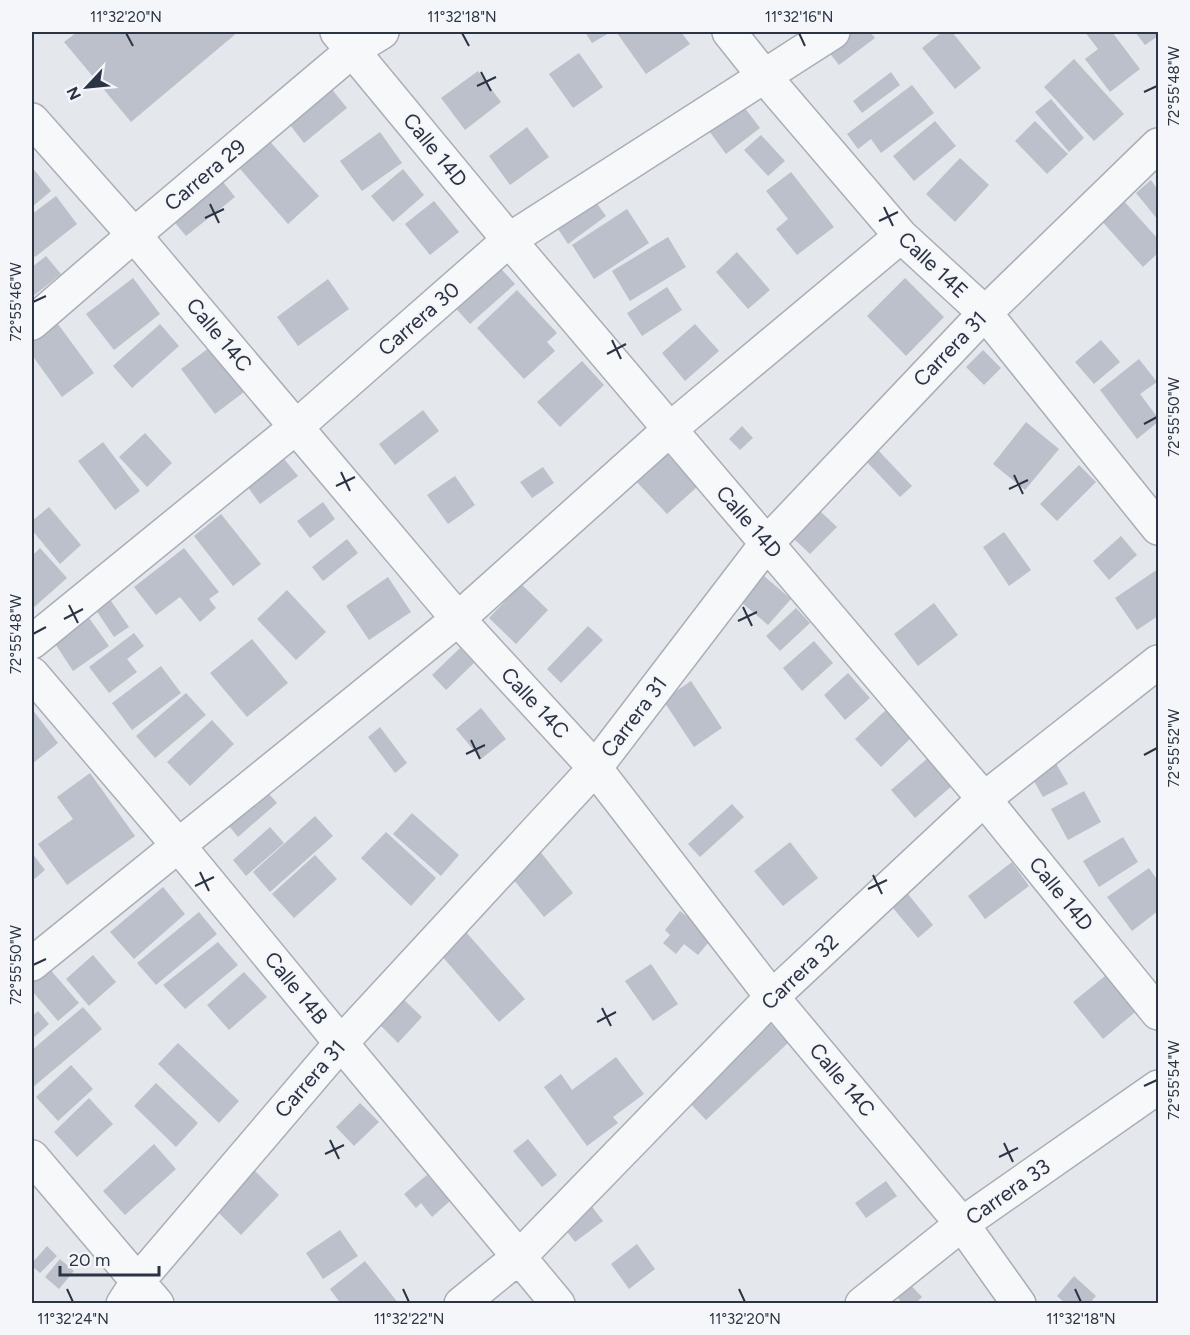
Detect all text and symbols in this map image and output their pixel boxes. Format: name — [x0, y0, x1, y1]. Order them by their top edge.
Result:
text: 11°32'20"N — [90, 8, 162, 26]
text: 11°32'18"N — [427, 8, 497, 26]
text: 11°32'16"N — [765, 8, 833, 26]
text: 72°55'48"W — [1165, 45, 1183, 126]
north arrow — [57, 57, 117, 117]
text: N — [63, 84, 85, 103]
street label: Calle 14D — [398, 108, 473, 192]
street label: Carrera 29 — [159, 133, 250, 216]
street label: Calle 14E — [893, 226, 973, 303]
text: 72°55'46"W — [7, 262, 25, 342]
street label: Carrera 30 — [373, 277, 464, 361]
street label: Calle 14C — [181, 293, 257, 377]
street label: Carrera 31 — [908, 306, 991, 391]
text: 72°55'50"W — [1165, 377, 1183, 457]
street label: Calle 14D — [711, 480, 788, 563]
text: 72°55'48"W — [7, 593, 25, 674]
street label: Calle 14C — [496, 662, 575, 744]
street label: Carrera 31 — [595, 671, 672, 762]
text: 72°55'52"W — [1165, 708, 1183, 787]
street label: Calle 14D — [1024, 852, 1099, 936]
text: 72°55'50"W — [7, 925, 25, 1005]
street label: Carrera 32 — [756, 929, 843, 1015]
street label: Calle 14B — [260, 946, 333, 1029]
street label: Carrera 31 — [269, 1035, 350, 1123]
street label: Calle 14C — [804, 1038, 880, 1122]
text: 72°55'54"W — [1165, 1040, 1183, 1120]
street label: Carrera 33 — [961, 1153, 1055, 1230]
scale bar — [60, 1239, 159, 1277]
text: 20 m — [69, 1249, 110, 1271]
text: 11°32'24"N — [37, 1310, 109, 1328]
text: 11°32'22"N — [374, 1310, 444, 1328]
text: 11°32'20"N — [709, 1310, 781, 1328]
text: 11°32'18"N — [1046, 1310, 1116, 1328]

